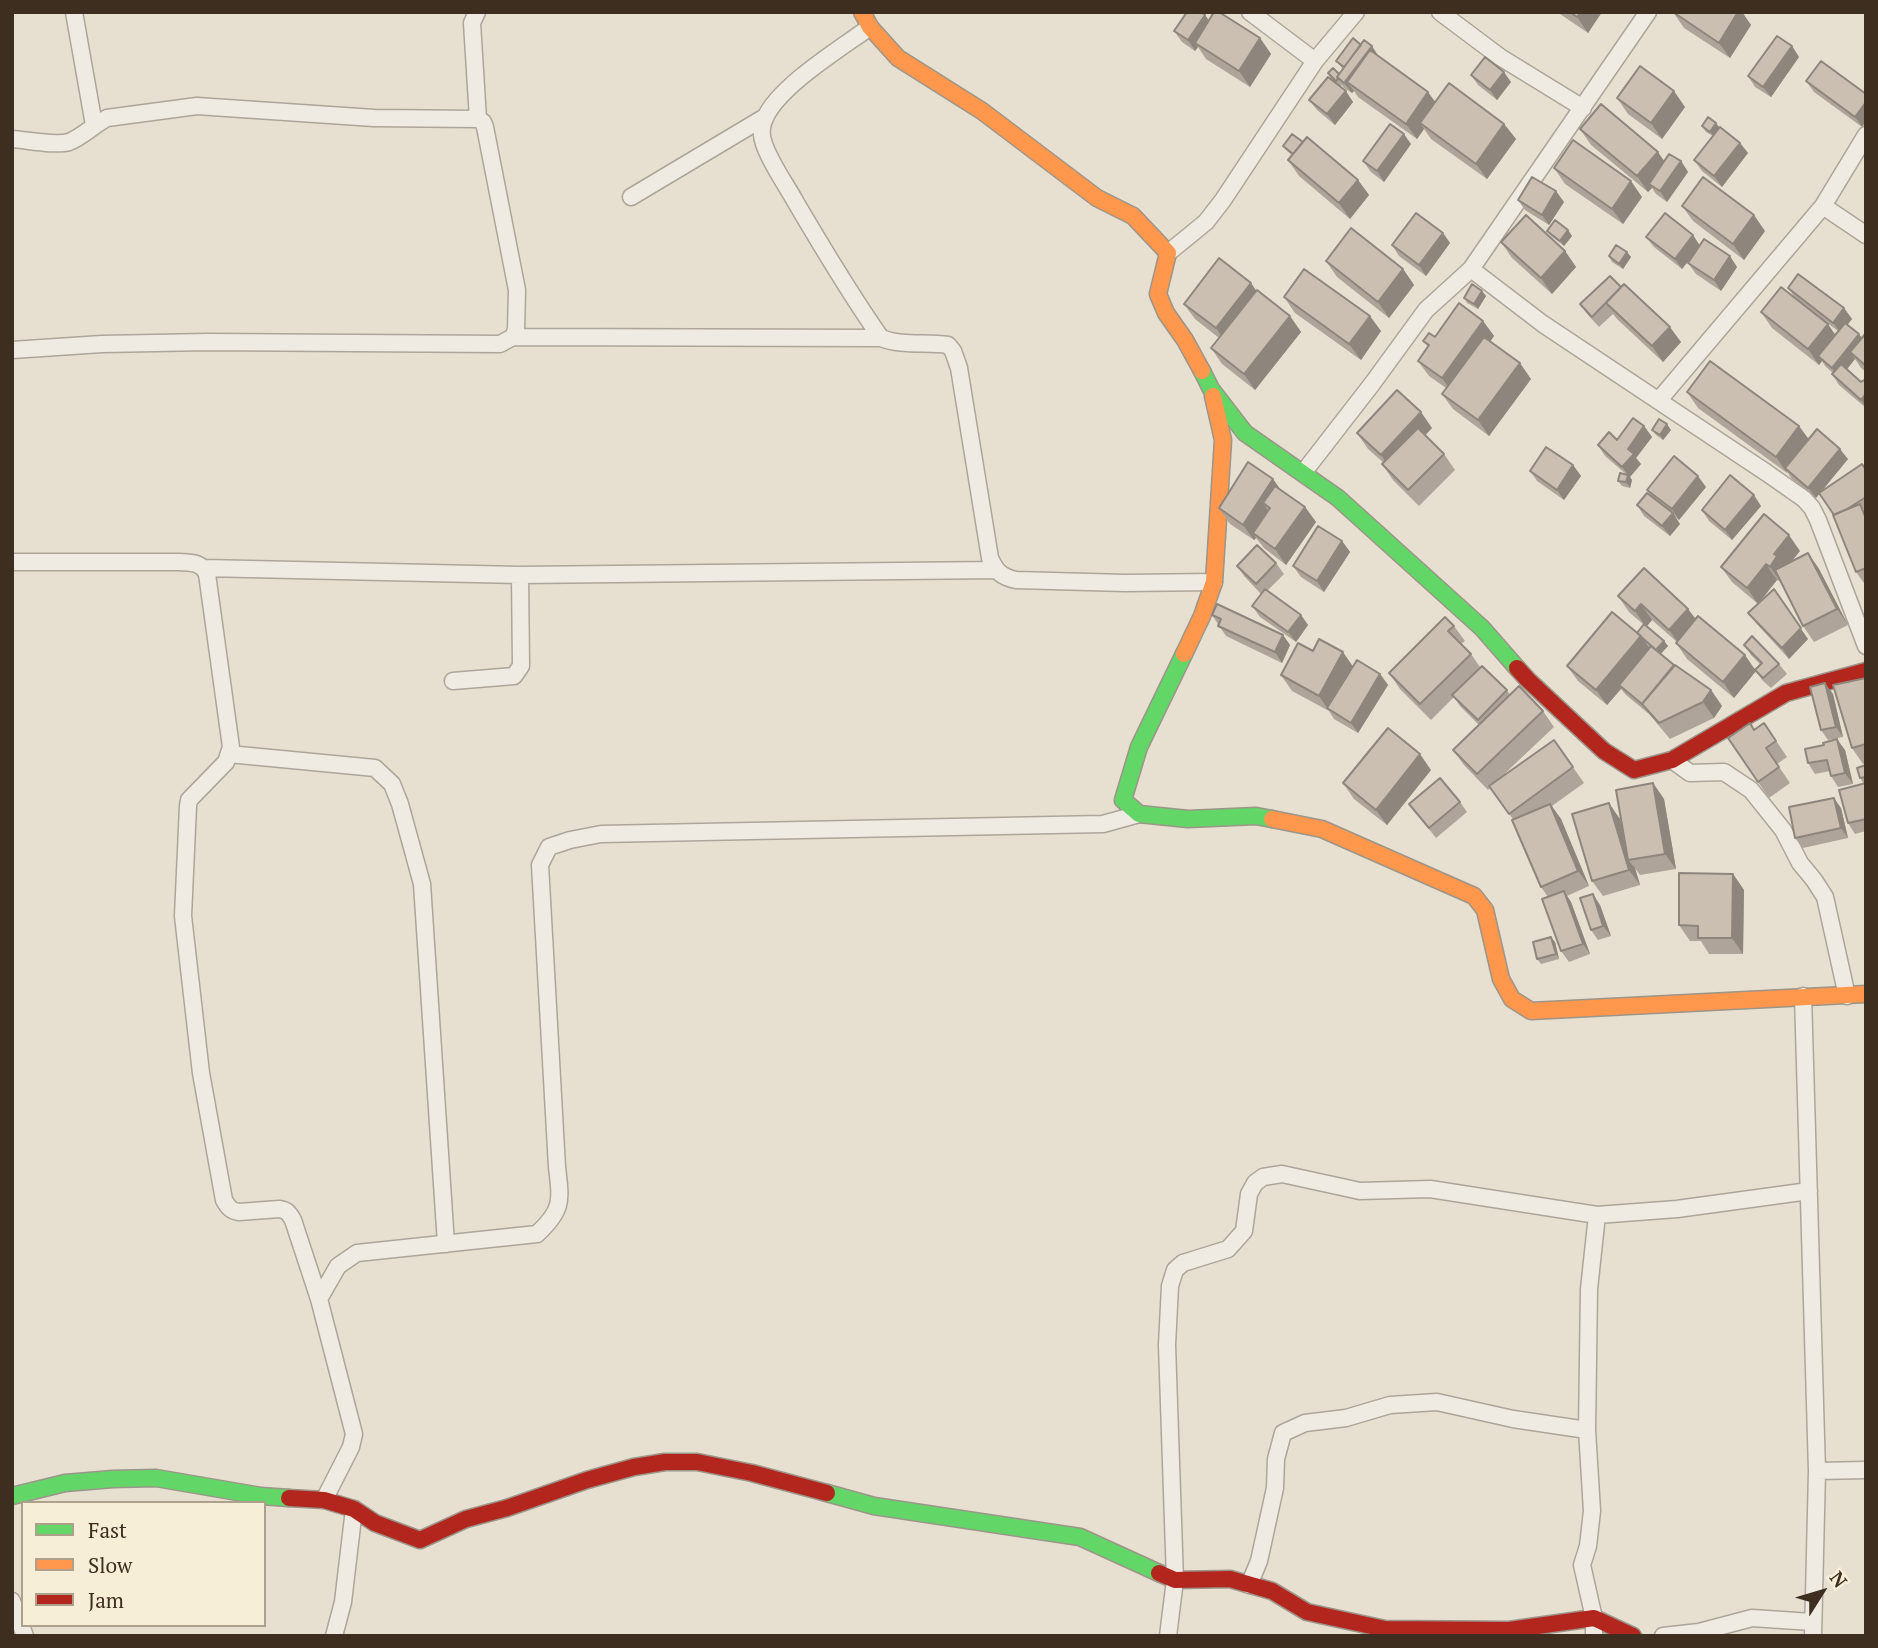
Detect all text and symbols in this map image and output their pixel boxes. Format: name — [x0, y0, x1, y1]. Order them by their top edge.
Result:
legend — [21, 1501, 266, 1627]
text: Fast — [88, 1516, 127, 1544]
text: Slow — [88, 1551, 132, 1579]
north arrow — [1787, 1557, 1857, 1627]
text: N — [1825, 1566, 1853, 1592]
text: Jam — [88, 1586, 124, 1614]

